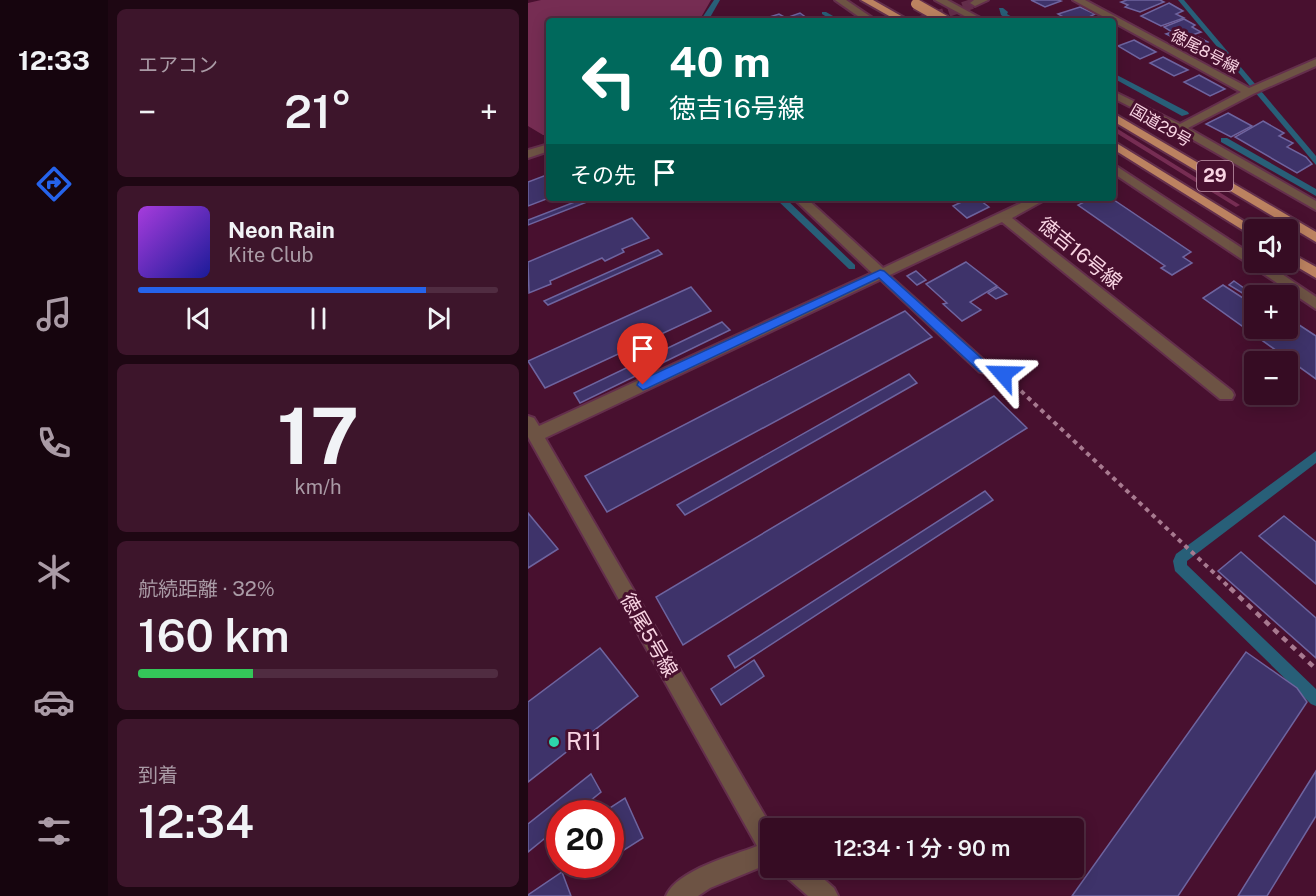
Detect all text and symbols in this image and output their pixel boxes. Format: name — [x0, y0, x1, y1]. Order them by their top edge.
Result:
street label: 徳尾8号線 — [1167, 26, 1242, 77]
text: 40 m — [669, 37, 771, 86]
icon: left — [570, 42, 648, 120]
text: 12:33 — [18, 44, 90, 76]
text: エアコン — [138, 53, 218, 77]
text: 21° — [284, 85, 352, 138]
text: 徳吉16号線 — [669, 92, 805, 124]
text: − — [138, 93, 156, 131]
text: + — [480, 93, 498, 131]
street label: 国道29号 — [1127, 100, 1195, 151]
icon: arrive — [648, 156, 681, 189]
road number: 29 — [1197, 161, 1233, 191]
text: その先 — [570, 162, 636, 188]
icon: directions — [33, 163, 75, 205]
street label: 徳吉16号線 — [1033, 212, 1127, 294]
text: Neon Rain — [228, 217, 335, 243]
map controls — [1244, 219, 1298, 405]
button: sound — [1244, 219, 1298, 273]
text: Kite Club — [228, 243, 313, 267]
button: + — [1244, 285, 1298, 339]
icon: music — [33, 293, 75, 335]
icon: previous — [182, 302, 215, 335]
icon: pause — [302, 302, 335, 335]
icon: next — [422, 302, 455, 335]
pin — [617, 323, 668, 385]
icon: arrive — [626, 332, 659, 365]
position arrow — [971, 342, 1035, 406]
button: − — [1244, 351, 1298, 405]
text: 17 — [277, 390, 359, 482]
icon: phone — [33, 422, 75, 464]
text: km/h — [294, 475, 342, 499]
icon: climate — [33, 551, 75, 593]
text: 航続距離 · 32% — [138, 577, 275, 601]
street label: 徳尾5号線 — [615, 589, 683, 681]
text: 160 km — [138, 609, 290, 662]
icon: car — [33, 681, 75, 723]
place label: R11 — [566, 727, 602, 755]
marker: R11 — [547, 735, 561, 749]
text: 到着 — [138, 763, 178, 787]
text: 12:34 — [138, 795, 254, 848]
speed limit sign: 20 — [546, 800, 624, 878]
icon: filters — [33, 810, 75, 852]
text: 12:34 · 1 分 · 90 m — [834, 835, 1010, 861]

